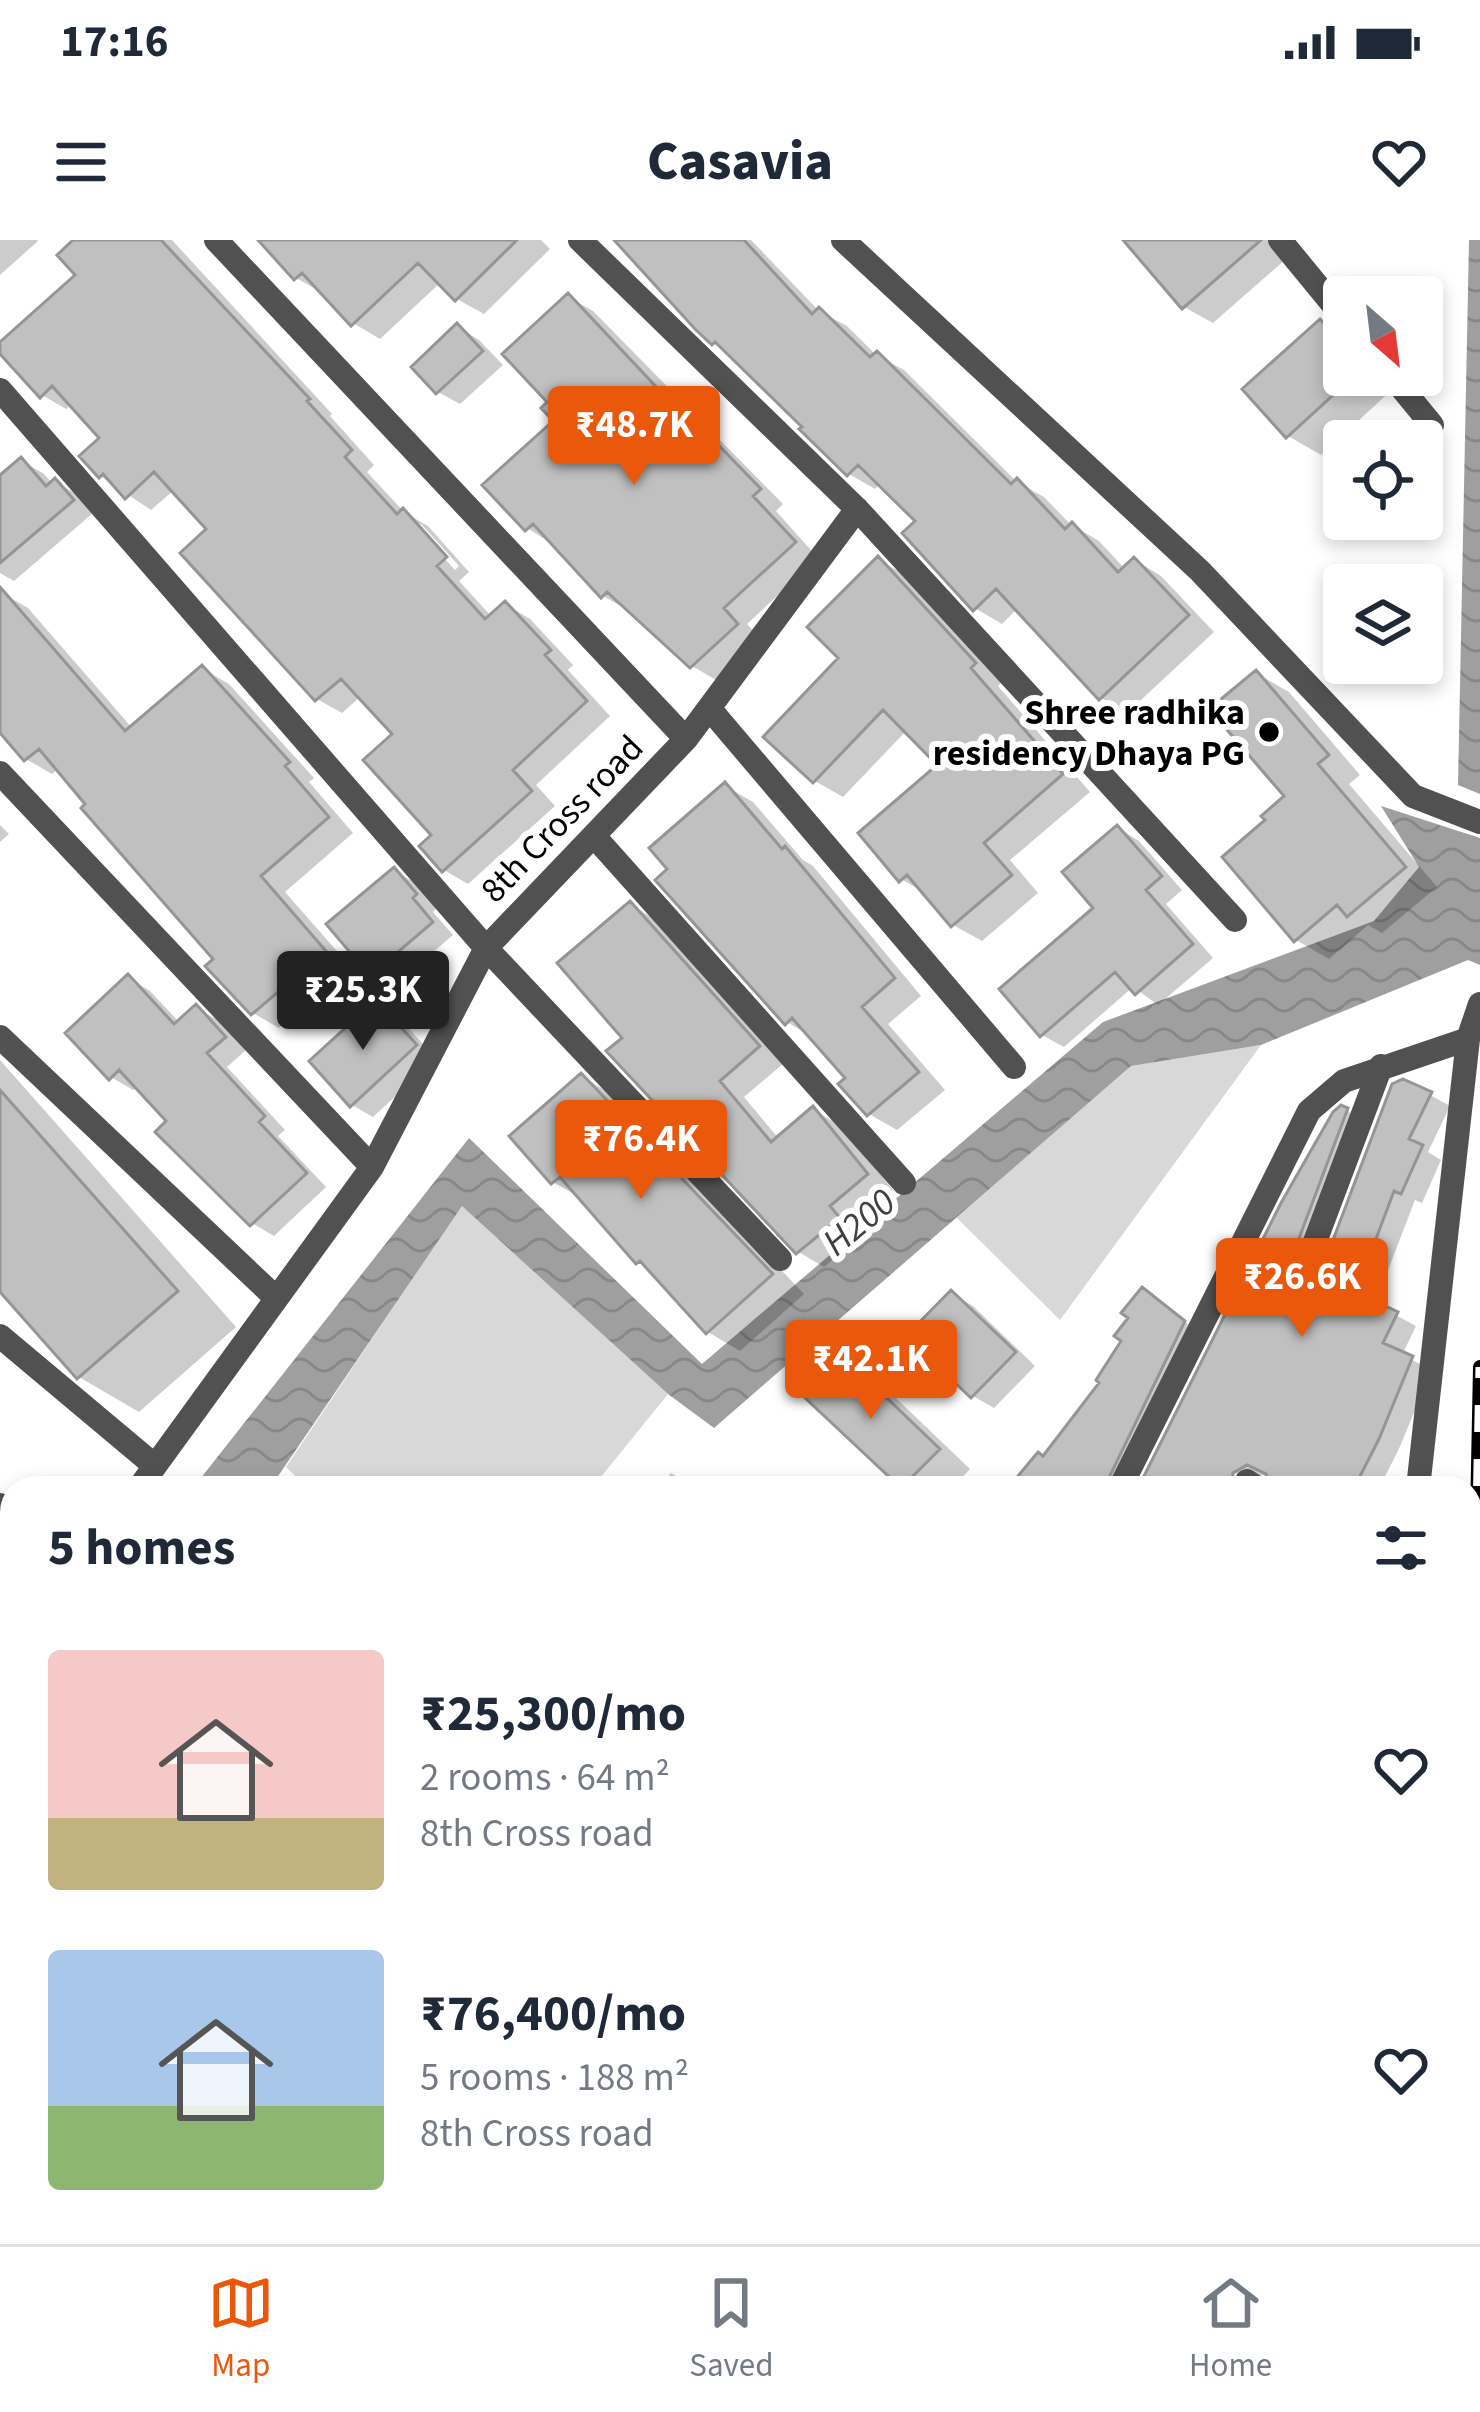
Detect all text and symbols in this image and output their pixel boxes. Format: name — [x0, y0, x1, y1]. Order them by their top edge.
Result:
text: 17:16 — [60, 10, 169, 74]
text: Casavia — [647, 124, 833, 201]
icon: menu — [48, 129, 114, 195]
icon: heart — [1366, 129, 1432, 195]
north arrow — [1323, 276, 1443, 396]
map controls — [1323, 276, 1443, 684]
pin: ₹48.7K — [536, 386, 732, 488]
text: ₹48.7K — [575, 397, 693, 453]
button: locate — [1323, 420, 1443, 540]
button: layers — [1323, 564, 1443, 684]
place label: Shree radhika residency Dhaya PG — [933, 687, 1245, 779]
marker: Shree radhika residency Dhaya PG — [1256, 719, 1282, 745]
street label: 8th Cross road — [469, 724, 655, 914]
pin: ₹25.3K — [265, 951, 461, 1053]
text: ₹25.3K — [304, 962, 422, 1018]
pin: ₹76.4K — [543, 1100, 739, 1202]
text: ₹76.4K — [582, 1111, 700, 1167]
water label: H200 — [810, 1175, 908, 1270]
pin: ₹26.6K — [1204, 1238, 1400, 1340]
text: ₹26.6K — [1243, 1249, 1361, 1305]
pin: ₹42.1K — [773, 1320, 969, 1422]
text: ₹42.1K — [812, 1331, 930, 1387]
text: 5 homes — [48, 1512, 235, 1584]
icon: filters — [1368, 1515, 1434, 1581]
text: ₹25,300/mo — [420, 1678, 686, 1750]
icon: home — [144, 1698, 288, 1842]
icon: heart — [1368, 1737, 1434, 1803]
text: 2 rooms · 64 m² — [420, 1750, 670, 1806]
text: 8th Cross road — [420, 1806, 654, 1862]
text: ₹76,400/mo — [420, 1978, 686, 2050]
icon: home — [144, 1998, 288, 2142]
icon: heart — [1368, 2037, 1434, 2103]
text: 5 rooms · 188 m² — [420, 2050, 689, 2106]
text: 8th Cross road — [420, 2106, 654, 2162]
tab: Map — [208, 2270, 274, 2389]
tab: Saved — [689, 2270, 774, 2389]
tab: Home — [1189, 2270, 1272, 2389]

